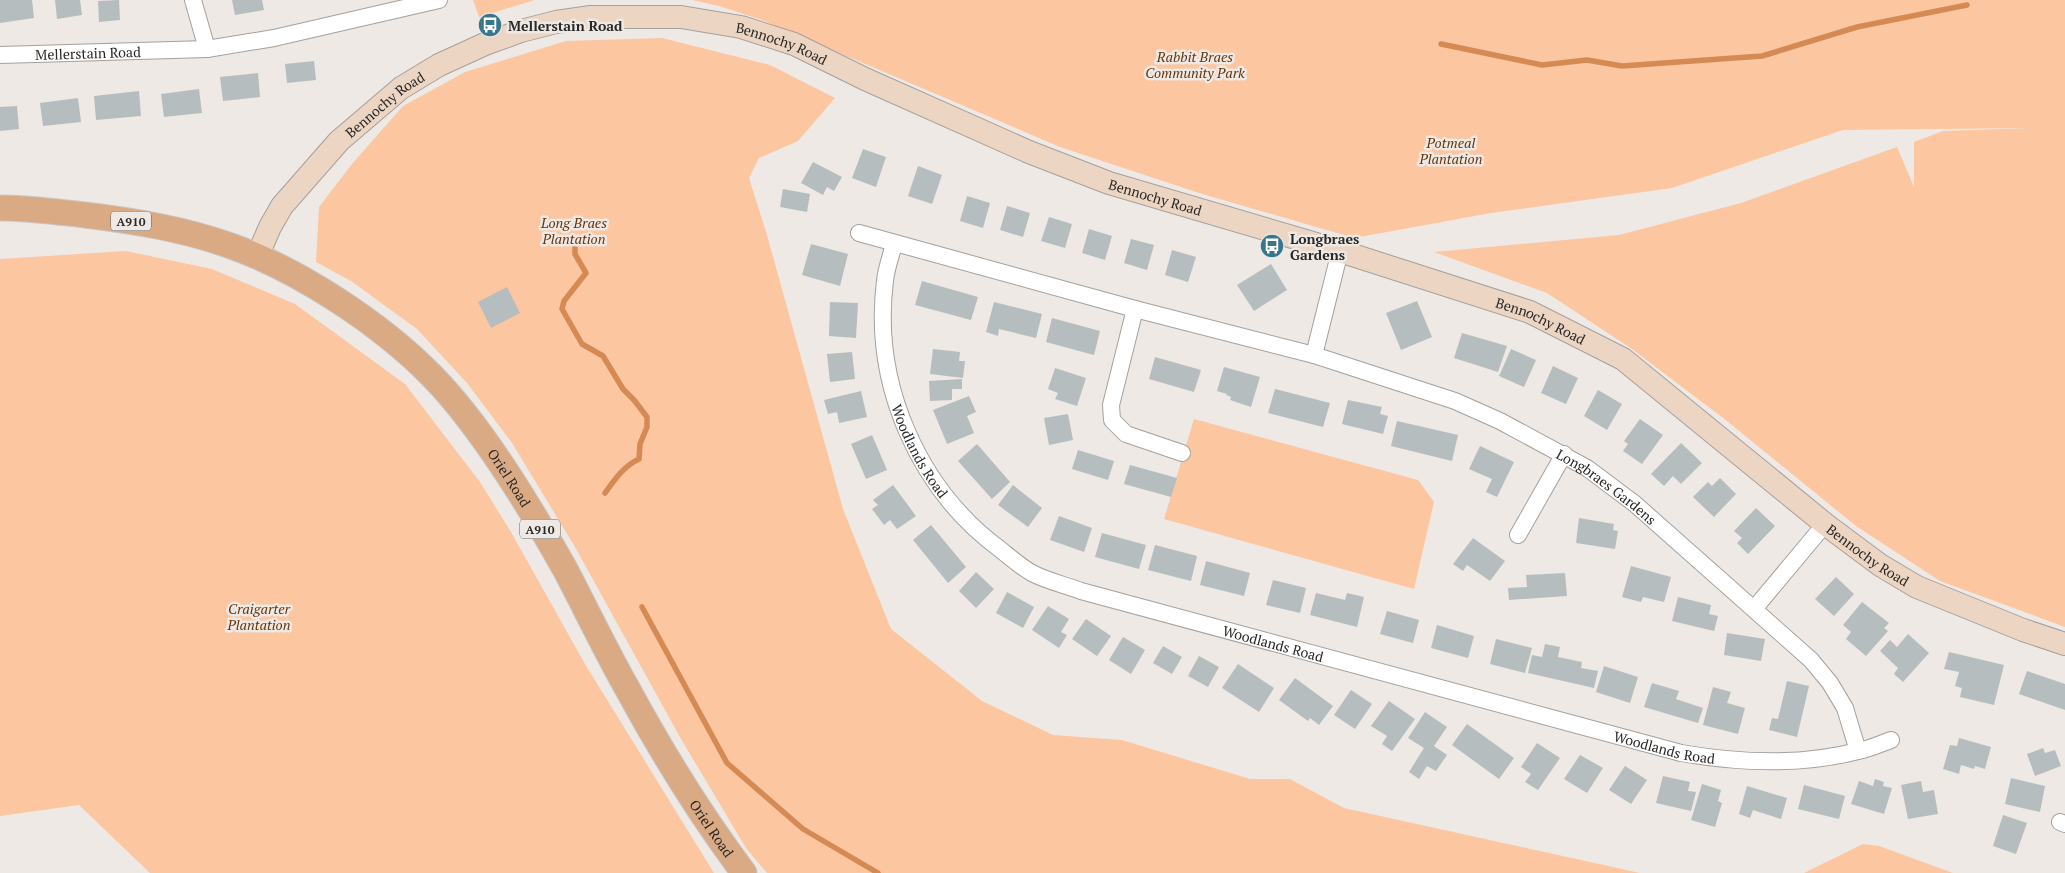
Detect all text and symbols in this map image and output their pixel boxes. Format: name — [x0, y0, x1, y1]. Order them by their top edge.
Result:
bus stop icon: Mellerstain Road — [477, 12, 503, 38]
place label: Mellerstain Road — [508, 16, 623, 35]
street label: Bennochy Road — [735, 17, 831, 69]
street label: Mellerstain Road — [35, 41, 141, 63]
park label: Rabbit Braes Community Park — [1145, 47, 1245, 82]
street label: Bennochy Road — [341, 67, 428, 141]
park label: Potmeal Plantation — [1419, 133, 1482, 168]
street label: Bennochy Road — [1106, 174, 1205, 219]
road number: A910 — [111, 212, 151, 230]
park label: Long Braes Plantation — [540, 213, 607, 248]
place label: Longbraes Gardens — [1290, 229, 1359, 264]
bus stop icon: Longbraes Gardens — [1259, 233, 1285, 259]
street label: Bennochy Road — [1494, 292, 1589, 348]
street label: Woodlands Road — [888, 401, 953, 502]
street label: Oriel Road — [484, 444, 536, 510]
street label: Longbraes Gardens — [1553, 444, 1661, 528]
street label: Bennochy Road — [1823, 519, 1913, 590]
road number: A910 — [520, 520, 560, 538]
park label: Craigarter Plantation — [227, 599, 291, 634]
street label: Woodlands Road — [1221, 620, 1326, 666]
street label: Woodlands Road — [1612, 726, 1716, 767]
street label: Oriel Road — [686, 795, 739, 861]

